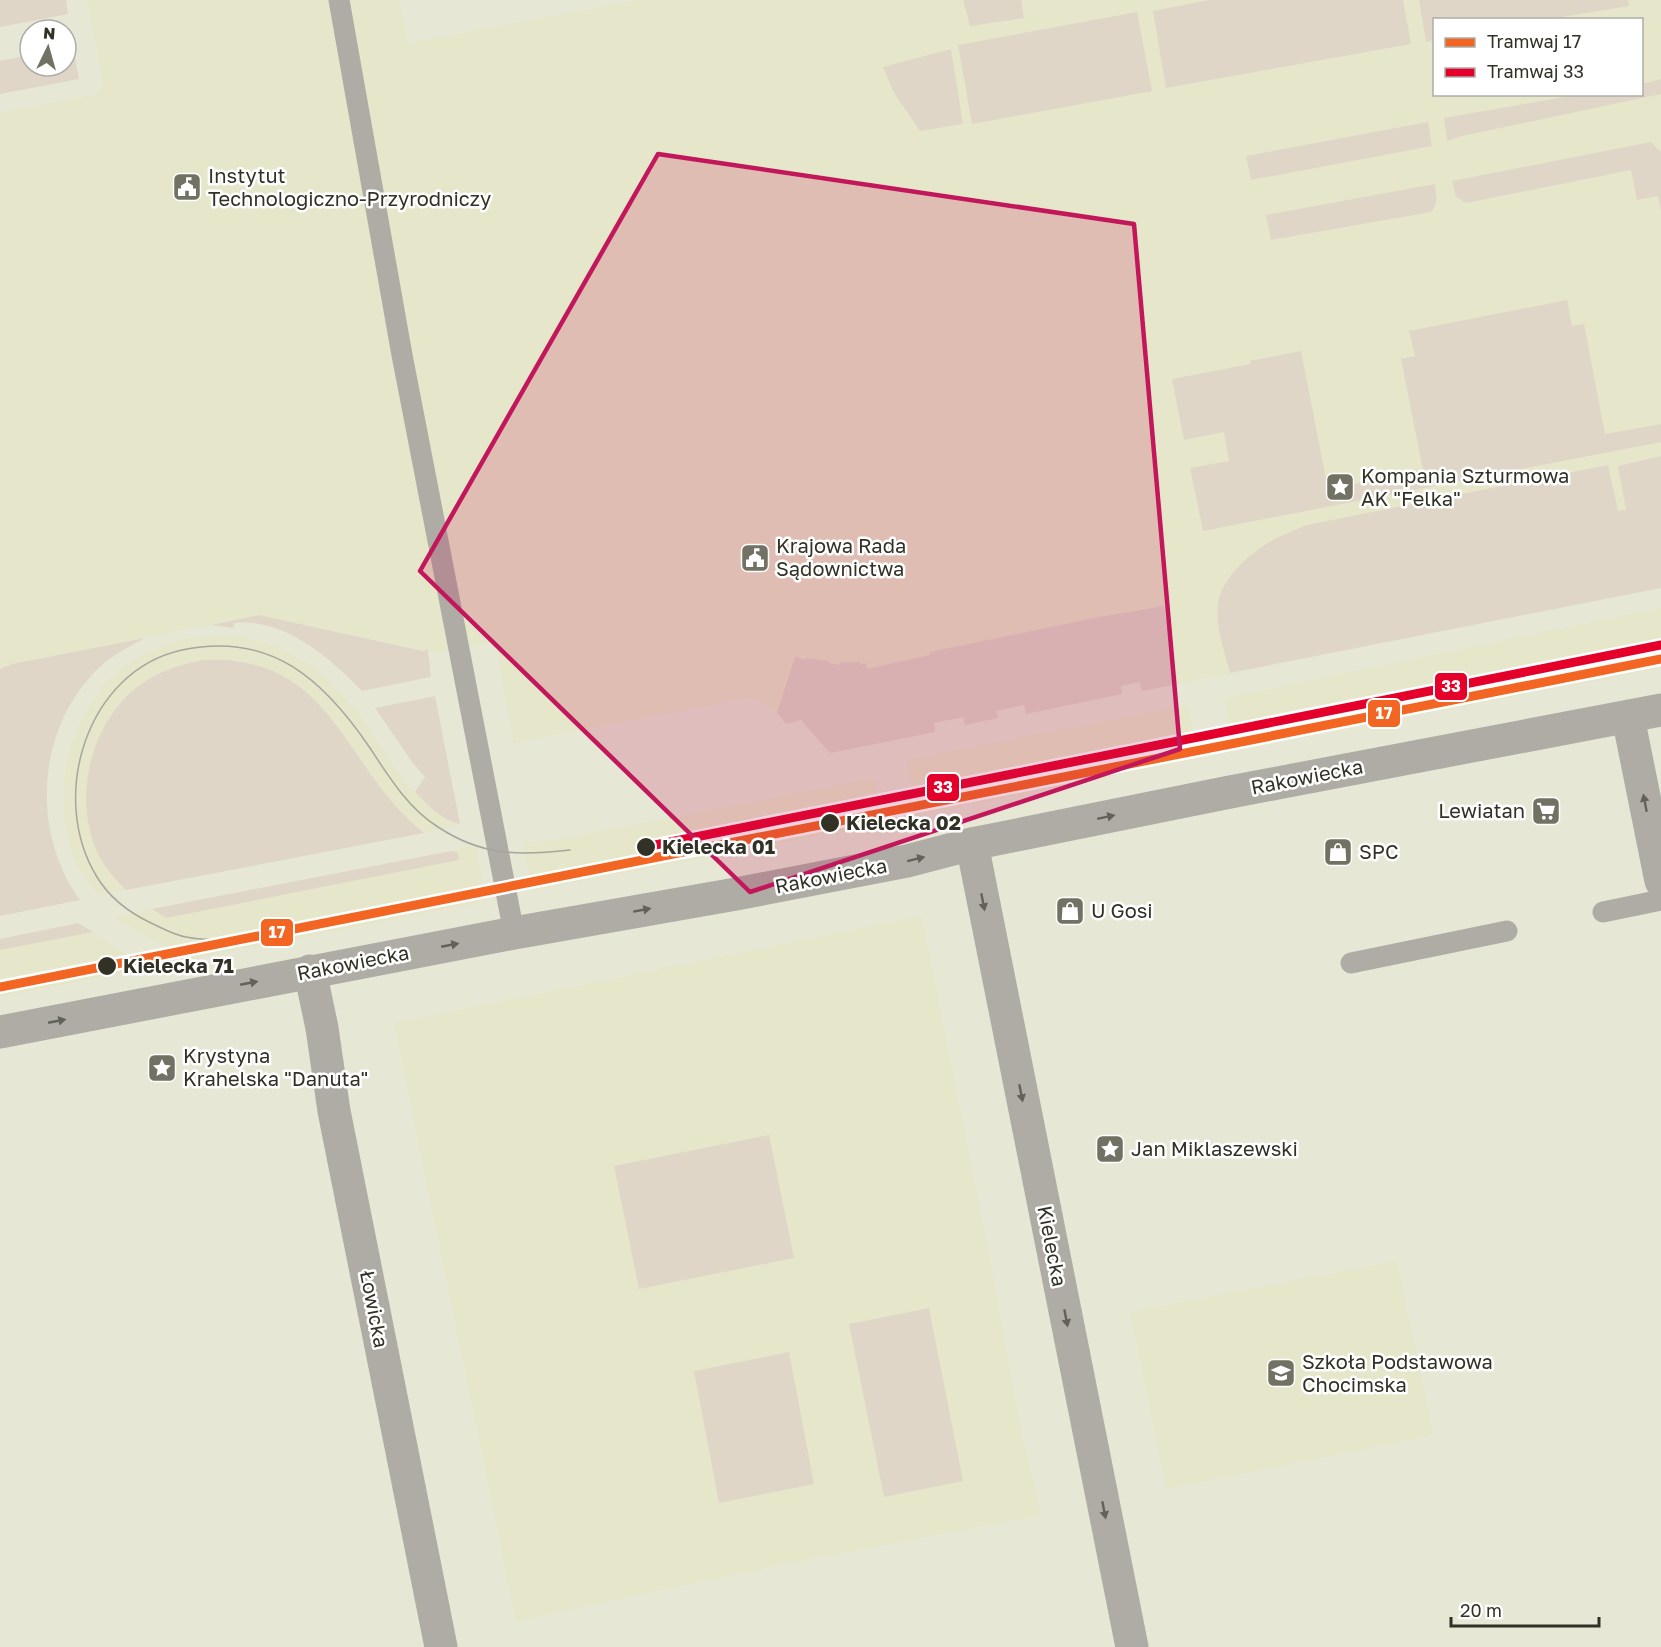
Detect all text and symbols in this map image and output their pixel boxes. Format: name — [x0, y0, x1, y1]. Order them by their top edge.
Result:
north arrow — [18, 18, 78, 78]
legend — [1433, 18, 1643, 96]
text: N — [42, 23, 56, 44]
text: Tramwaj 17 — [1487, 30, 1581, 52]
text: Tramwaj 33 — [1487, 60, 1584, 82]
place label: Instytut Technologiczno-Przyrodniczy — [208, 163, 491, 210]
public building icon: Instytut Technologiczno-Przyrodniczy — [171, 171, 203, 203]
place label: Kompania Szturmowa AK "Felka" — [1361, 463, 1569, 510]
place icon: Kompania Szturmowa AK "Felka" — [1324, 471, 1356, 503]
place label: Krajowa Rada Sądownictwa — [776, 533, 906, 580]
public building icon: Krajowa Rada Sądownictwa — [739, 542, 771, 574]
line badge: 33 — [1434, 672, 1468, 701]
text: 33 — [1441, 676, 1461, 696]
line badge: 17 — [1367, 699, 1401, 728]
text: 17 — [1376, 703, 1393, 723]
street label: Rakowiecka — [1249, 753, 1365, 799]
line badge: 33 — [926, 773, 960, 802]
text: 33 — [933, 777, 953, 797]
one-way arrow — [1640, 793, 1650, 812]
supermarket icon: Lewiatan — [1530, 795, 1562, 827]
place label: Lewiatan — [1438, 798, 1525, 822]
place label: Kielecka 02 — [846, 810, 961, 834]
marker: Kielecka 02 — [819, 812, 841, 834]
one-way arrow — [1097, 812, 1116, 821]
place label: Kielecka 01 — [662, 834, 775, 858]
marker: Kielecka 01 — [635, 836, 657, 858]
shop icon: SPC — [1322, 836, 1354, 868]
place label: SPC — [1359, 839, 1399, 863]
street label: Rakowiecka — [773, 852, 889, 898]
one-way arrow — [907, 853, 925, 863]
one-way arrow — [979, 893, 988, 912]
shop icon: U Gosi — [1054, 895, 1086, 927]
place label: U Gosi — [1091, 898, 1153, 922]
one-way arrow — [633, 906, 652, 915]
line badge: 17 — [260, 918, 294, 947]
text: 17 — [269, 922, 286, 942]
street label: Rakowiecka — [295, 939, 411, 985]
one-way arrow — [441, 940, 460, 949]
place label: Kielecka 71 — [123, 953, 234, 977]
marker: Kielecka 71 — [96, 955, 118, 977]
one-way arrow — [239, 978, 258, 987]
one-way arrow — [48, 1016, 67, 1025]
place label: Krystyna Krahelska "Danuta" — [183, 1043, 368, 1090]
place icon: Krystyna Krahelska "Danuta" — [146, 1052, 178, 1084]
one-way arrow — [1017, 1084, 1026, 1103]
place icon: Jan Miklaszewski — [1094, 1133, 1126, 1165]
place label: Jan Miklaszewski — [1131, 1136, 1298, 1160]
street label: Kielecka — [1033, 1203, 1073, 1288]
street label: Łowicka — [356, 1268, 394, 1350]
one-way arrow — [1062, 1309, 1071, 1328]
place label: Szkoła Podstawowa Chocimska — [1302, 1349, 1493, 1396]
school or university icon: Szkoła Podstawowa Chocimska — [1265, 1357, 1297, 1389]
one-way arrow — [1100, 1500, 1109, 1519]
scale bar — [1451, 1590, 1600, 1628]
text: 20 m — [1460, 1599, 1502, 1621]

